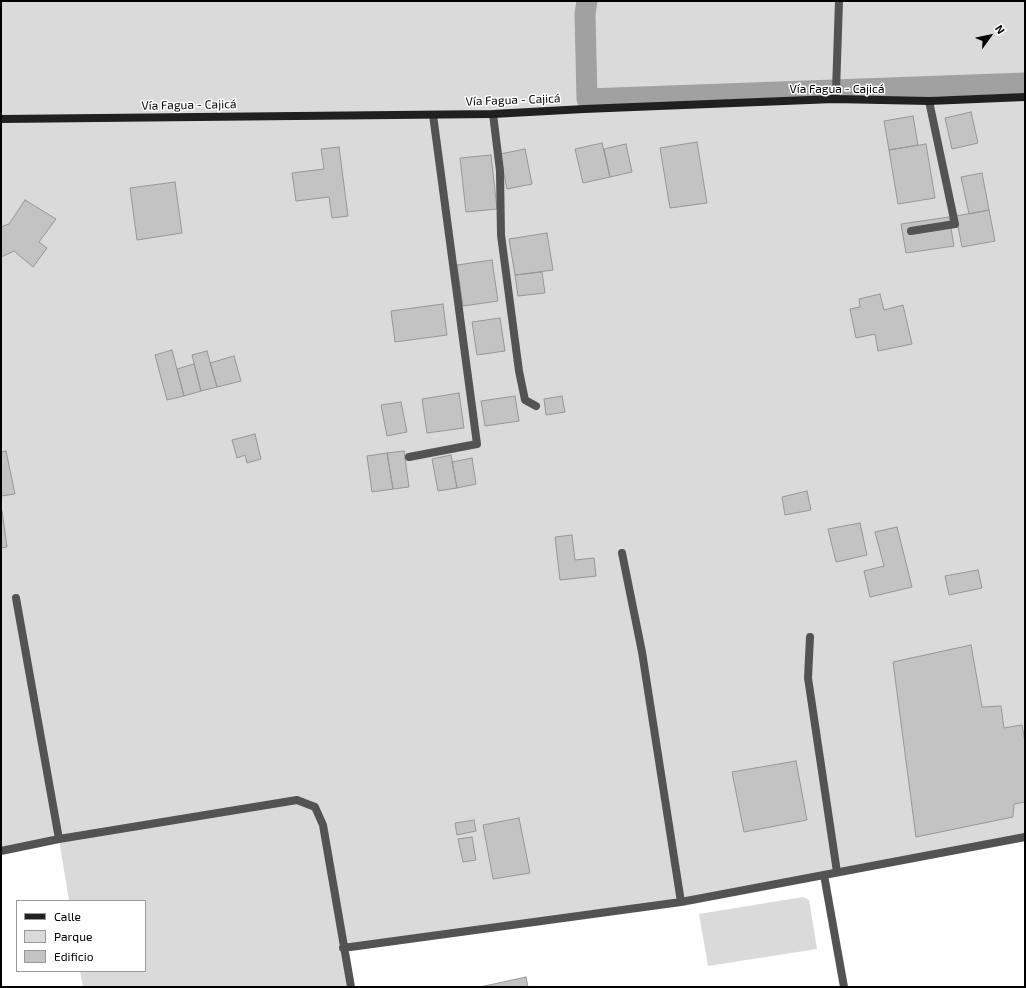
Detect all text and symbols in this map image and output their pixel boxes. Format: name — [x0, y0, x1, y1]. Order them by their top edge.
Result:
north arrow — [970, 16, 1010, 56]
text: N — [993, 22, 1008, 36]
street label: Vía Fagua - Cajicá — [789, 82, 885, 96]
street label: Vía Fagua - Cajicá — [465, 91, 561, 109]
street label: Vía Fagua - Cajicá — [141, 97, 237, 113]
legend — [16, 900, 146, 972]
text: Calle — [54, 909, 81, 923]
text: Parque — [54, 929, 92, 943]
text: Edificio — [54, 949, 94, 963]

